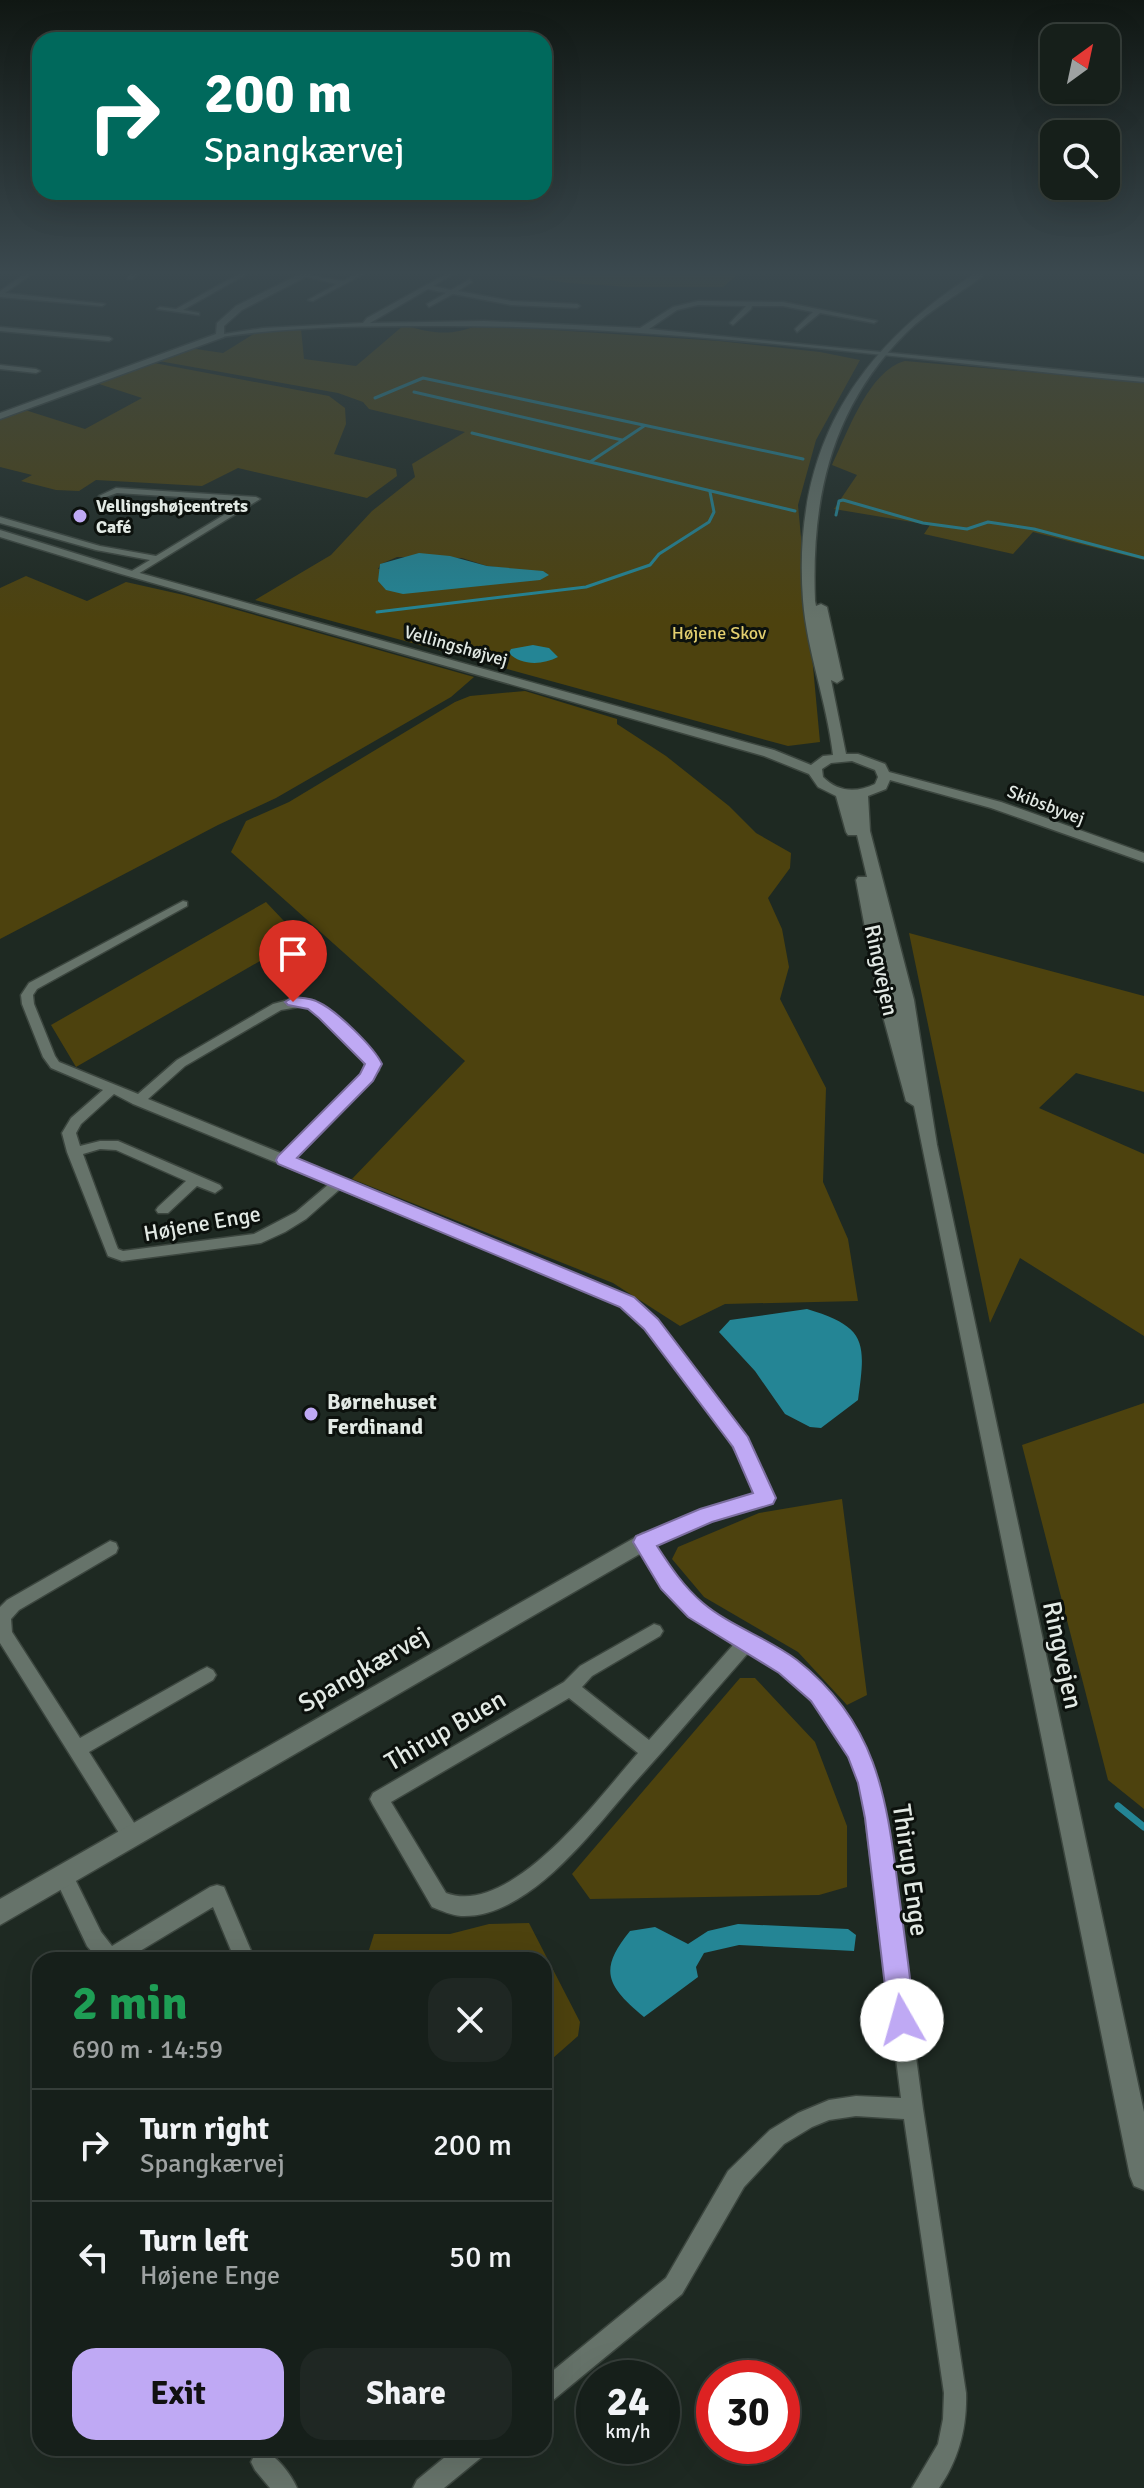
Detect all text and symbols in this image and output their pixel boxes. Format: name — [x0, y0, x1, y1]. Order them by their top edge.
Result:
north arrow — [1040, 24, 1120, 104]
map controls — [1040, 24, 1120, 200]
text: 200 m — [204, 59, 352, 128]
icon: right — [72, 64, 176, 168]
button: search — [1040, 120, 1120, 200]
text: Spangkærvej — [204, 128, 404, 173]
place label: Vellingshøjcentrets Café — [96, 495, 248, 538]
marker: Vellingshøjcentrets Café — [71, 507, 89, 525]
street label: Vellingshøjvej — [402, 621, 510, 671]
park label: Højene Skov — [672, 622, 767, 644]
street label: Skibsbyvej — [1004, 780, 1088, 830]
pin — [259, 920, 327, 1002]
street label: Ringvejen — [859, 922, 904, 1018]
icon: arrive — [271, 932, 315, 976]
street label: Højene Enge — [141, 1200, 263, 1247]
place label: Børnehuset Ferdinand — [327, 1388, 437, 1440]
marker: Børnehuset Ferdinand — [302, 1405, 320, 1423]
street label: Ringvejen — [1035, 1598, 1089, 1712]
street label: Spangkærvej — [293, 1620, 434, 1720]
street label: Thirup Buen — [379, 1683, 512, 1778]
street label: Thirup Enge — [885, 1802, 935, 1938]
text: 2 min — [72, 1974, 188, 2033]
button: close — [428, 1978, 512, 2062]
position arrow — [860, 1978, 944, 2062]
text: 690 m · 14:59 — [72, 2034, 223, 2066]
text: Turn right — [140, 2111, 269, 2148]
icon: right — [72, 2123, 116, 2167]
text: 200 m — [433, 2127, 512, 2164]
text: Spangkærvej — [140, 2148, 285, 2180]
text: Turn left — [140, 2223, 249, 2260]
icon: left — [72, 2235, 116, 2279]
text: 50 m — [449, 2239, 512, 2276]
text: Højene Enge — [140, 2260, 280, 2292]
button: Exit — [72, 2348, 284, 2440]
button: Share — [300, 2348, 512, 2440]
speed limit sign: 30 — [696, 2360, 800, 2464]
text: 24 — [606, 2377, 650, 2427]
text: km/h — [605, 2419, 651, 2444]

